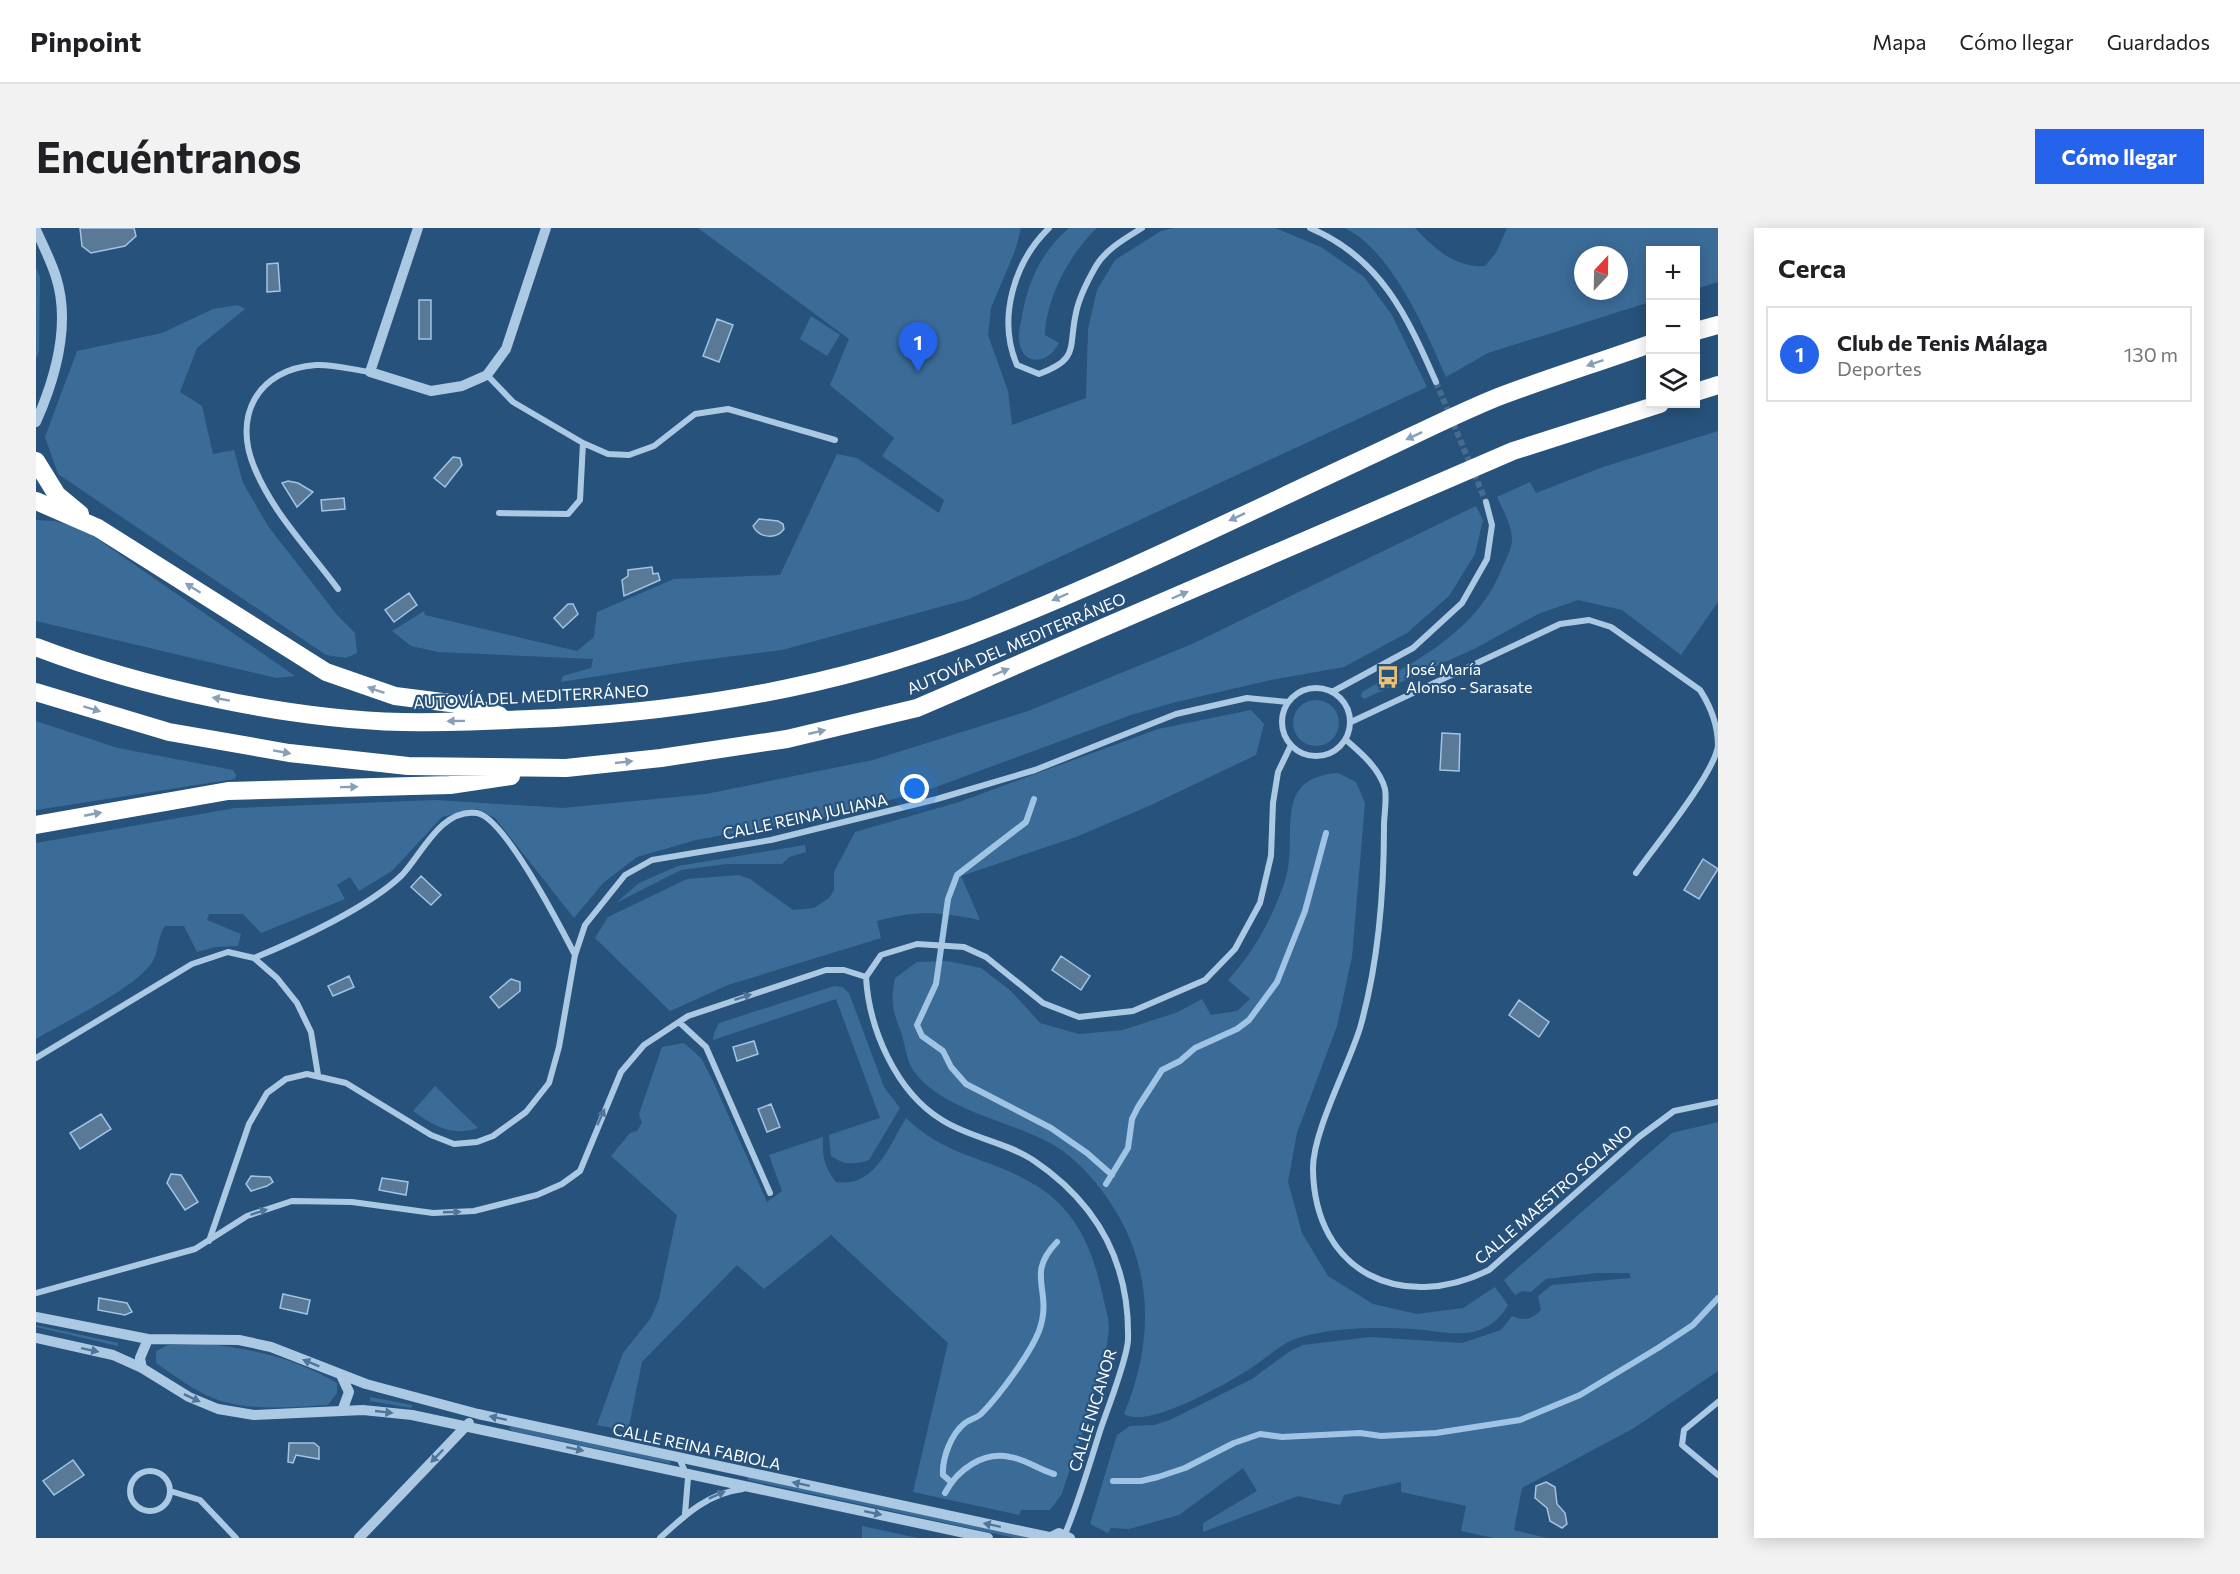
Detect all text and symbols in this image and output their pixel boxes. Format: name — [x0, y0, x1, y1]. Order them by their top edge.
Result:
text: Pinpoint — [30, 24, 141, 58]
text: Mapa — [1872, 29, 1927, 54]
text: Cómo llegar — [1960, 29, 2074, 54]
text: Guardados — [2107, 29, 2210, 54]
button: Cómo llegar — [2035, 129, 2204, 184]
text: Encuéntranos — [36, 130, 301, 182]
north arrow — [1574, 246, 1628, 300]
map controls — [1646, 246, 1700, 408]
button: + — [1646, 246, 1700, 300]
text: Cerca — [1778, 252, 1846, 283]
button: − — [1646, 300, 1700, 354]
pin: 1 — [898, 322, 938, 372]
text: Club de Tenis Málaga — [1837, 329, 2048, 356]
text: 1 — [1795, 342, 1804, 366]
text: 130 m — [2124, 342, 2178, 366]
button: layers — [1646, 354, 1700, 408]
text: Deportes — [1837, 356, 1922, 380]
one-way arrow — [1586, 359, 1604, 369]
one-way arrow — [1406, 431, 1423, 440]
one-way arrow — [1229, 513, 1246, 522]
one-way arrow — [185, 583, 201, 594]
street label: AUTOVÍA DEL MEDITERRÁNEO — [904, 588, 1128, 698]
one-way arrow — [1172, 590, 1189, 599]
one-way arrow — [1050, 592, 1068, 602]
place label: José María Alonso - Sarasate — [1406, 659, 1532, 696]
bus stop icon: José María Alonso - Sarasate — [1375, 664, 1401, 690]
one-way arrow — [993, 667, 1011, 677]
street label: AUTOVÍA DEL MEDITERRÁNEO — [413, 680, 649, 712]
one-way arrow — [367, 684, 385, 694]
one-way arrow — [211, 694, 230, 703]
one-way arrow — [83, 705, 101, 714]
one-way arrow — [447, 716, 466, 725]
one-way arrow — [807, 726, 826, 736]
one-way arrow — [273, 748, 292, 757]
one-way arrow — [615, 757, 634, 767]
your location — [900, 774, 929, 803]
one-way arrow — [340, 782, 359, 792]
street label: CALLE REINA JULIANA — [721, 789, 889, 843]
one-way arrow — [84, 809, 103, 818]
one-way arrow — [734, 992, 752, 1001]
one-way arrow — [597, 1108, 606, 1125]
street label: CALLE MAESTRO SOLANO — [1470, 1120, 1636, 1268]
one-way arrow — [250, 1207, 268, 1216]
one-way arrow — [442, 1207, 461, 1216]
one-way arrow — [81, 1346, 100, 1355]
street label: CALLE NICANOR — [1064, 1346, 1120, 1474]
one-way arrow — [302, 1357, 320, 1367]
one-way arrow — [184, 1393, 201, 1402]
one-way arrow — [375, 1407, 394, 1417]
one-way arrow — [489, 1413, 507, 1423]
street label: CALLE REINA FABIOLA — [611, 1419, 783, 1473]
one-way arrow — [566, 1445, 585, 1455]
one-way arrow — [430, 1449, 444, 1464]
one-way arrow — [792, 1478, 810, 1488]
one-way arrow — [709, 1490, 727, 1500]
one-way arrow — [863, 1509, 882, 1518]
one-way arrow — [982, 1520, 1001, 1529]

